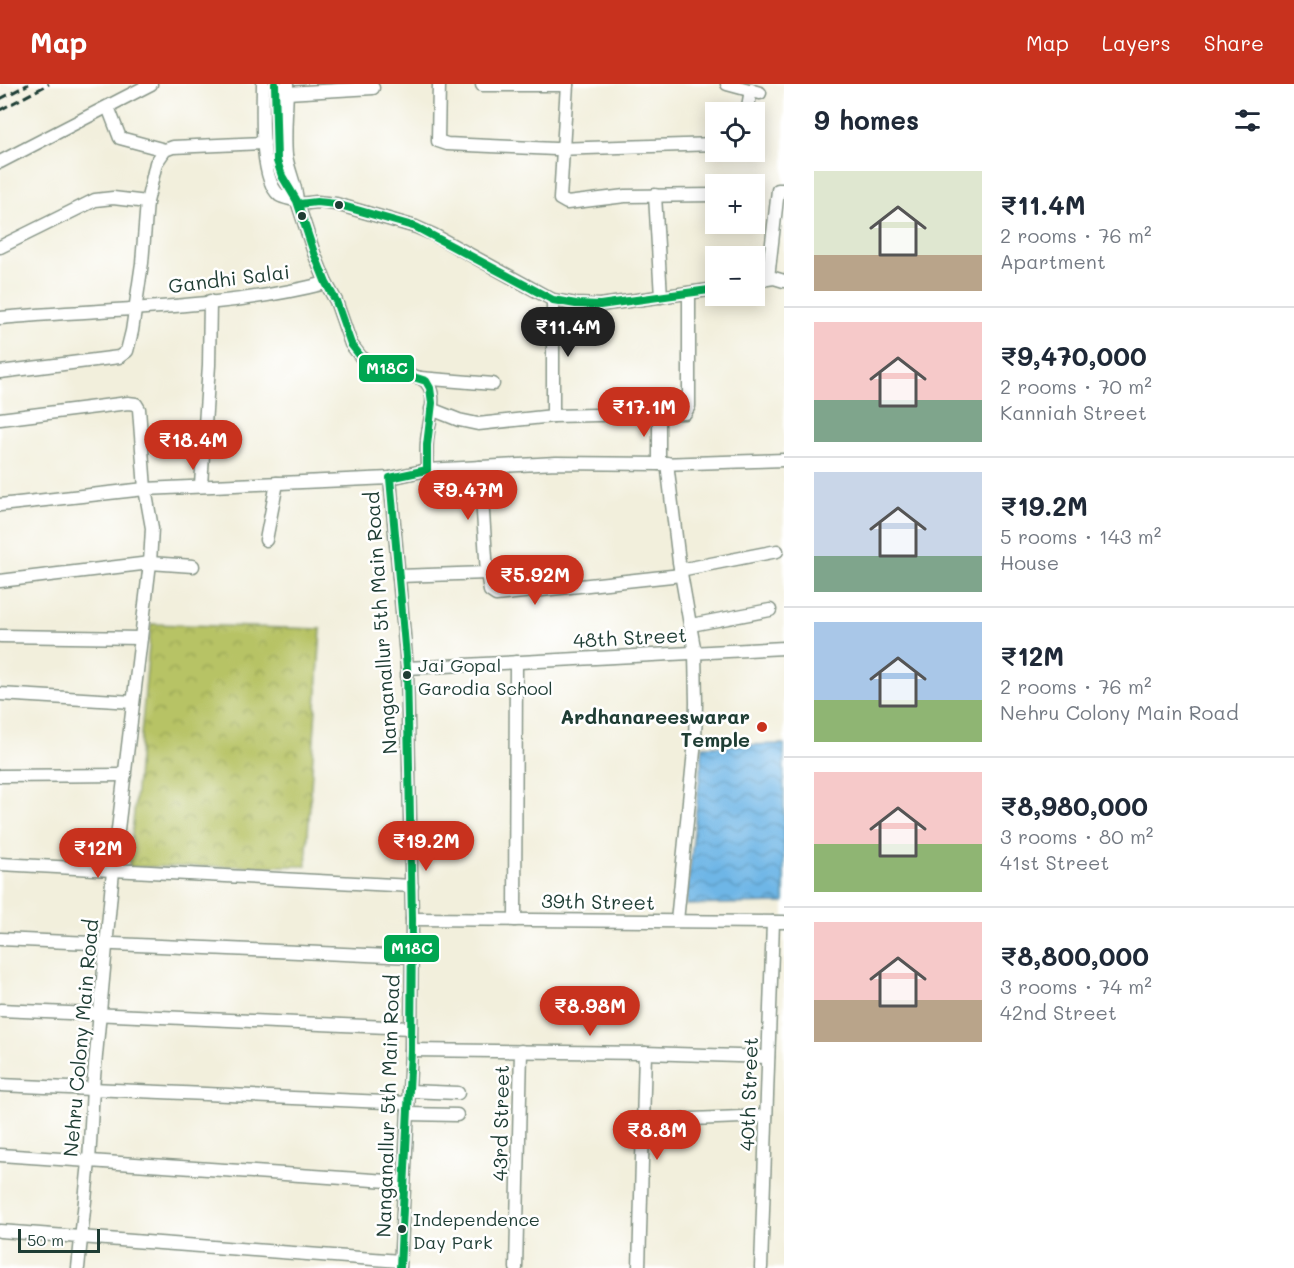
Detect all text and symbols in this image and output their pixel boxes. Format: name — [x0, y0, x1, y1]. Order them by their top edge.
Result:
text: Map — [30, 24, 87, 60]
text: Map — [1026, 29, 1069, 56]
text: Layers — [1102, 29, 1171, 56]
text: Share — [1204, 29, 1264, 56]
map controls — [705, 102, 765, 306]
button: locate — [705, 102, 765, 162]
text: 9 homes — [814, 103, 919, 137]
icon: filters — [1231, 104, 1264, 137]
button: + — [705, 174, 765, 234]
text: ₹11.4M — [1000, 188, 1086, 222]
icon: home — [862, 195, 934, 267]
unlabelled marker — [333, 199, 345, 211]
unlabelled marker — [296, 210, 308, 222]
text: 2 rooms · 76 m² — [1000, 222, 1152, 248]
button: − — [705, 246, 765, 306]
text: Apartment — [1000, 248, 1106, 274]
street label: Gandhi Salai — [167, 258, 291, 298]
pin: ₹11.4M — [519, 307, 617, 358]
text: ₹11.4M — [535, 313, 601, 339]
text: ₹9,470,000 — [1000, 339, 1147, 373]
icon: home — [862, 346, 934, 418]
line badge: M18C — [358, 354, 415, 383]
text: M18C — [366, 357, 408, 378]
text: 2 rooms · 70 m² — [1000, 373, 1152, 399]
pin: ₹17.1M — [595, 387, 693, 438]
text: ₹17.1M — [612, 393, 676, 419]
text: Kanniah Street — [1000, 399, 1147, 425]
pin: ₹18.4M — [144, 420, 242, 471]
text: ₹18.4M — [158, 426, 228, 452]
pin: ₹9.47M — [419, 470, 517, 521]
text: ₹9.47M — [432, 476, 504, 502]
text: ₹19.2M — [1000, 489, 1088, 523]
street label: Nanganallur 5th Main Road — [358, 491, 402, 755]
icon: home — [862, 496, 934, 568]
text: 5 rooms · 143 m² — [1000, 523, 1161, 549]
text: House — [1000, 549, 1059, 575]
pin: ₹5.92M — [486, 555, 584, 606]
text: ₹5.92M — [500, 561, 570, 587]
street label: 48th Street — [572, 621, 688, 653]
text: ₹12M — [1000, 639, 1064, 673]
icon: home — [862, 646, 934, 718]
place label: Jai Gopal Garodia School — [418, 653, 553, 700]
marker: Jai Gopal Garodia School — [401, 669, 413, 681]
text: 2 rooms · 76 m² — [1000, 673, 1152, 699]
text: Nehru Colony Main Road — [1000, 699, 1239, 725]
place label: Ardhanareeswarar Temple — [560, 703, 750, 752]
marker: Ardhanareeswarar Temple — [755, 720, 769, 734]
text: ₹8,980,000 — [1000, 789, 1148, 823]
icon: home — [862, 796, 934, 868]
pin: ₹19.2M — [377, 821, 475, 872]
text: 3 rooms · 80 m² — [1000, 823, 1153, 849]
text: ₹19.2M — [392, 827, 460, 853]
pin: ₹12M — [62, 828, 134, 879]
text: ₹12M — [73, 834, 123, 860]
text: 41st Street — [1000, 849, 1109, 875]
street label: 39th Street — [541, 887, 655, 915]
street label: Nehru Colony Main Road — [57, 918, 103, 1158]
line badge: M18C — [383, 934, 440, 963]
text: M18C — [391, 937, 433, 958]
text: ₹8,800,000 — [1000, 939, 1149, 973]
icon: home — [862, 946, 934, 1018]
text: 3 rooms · 74 m² — [1000, 973, 1152, 999]
street label: Nanganallur 5th Main Road — [369, 974, 405, 1238]
pin: ₹8.98M — [541, 986, 639, 1037]
text: ₹8.98M — [554, 992, 626, 1018]
text: 42nd Street — [1000, 999, 1117, 1025]
street label: 40th Street — [733, 1036, 763, 1152]
street label: 43rd Street — [486, 1065, 514, 1181]
pin: ₹8.8M — [615, 1110, 699, 1161]
text: ₹8.8M — [627, 1116, 687, 1142]
place label: Independence Day Park — [413, 1207, 540, 1254]
marker: Independence Day Park — [396, 1223, 408, 1235]
scale bar — [18, 1226, 100, 1254]
text: 50 m — [27, 1229, 64, 1250]

